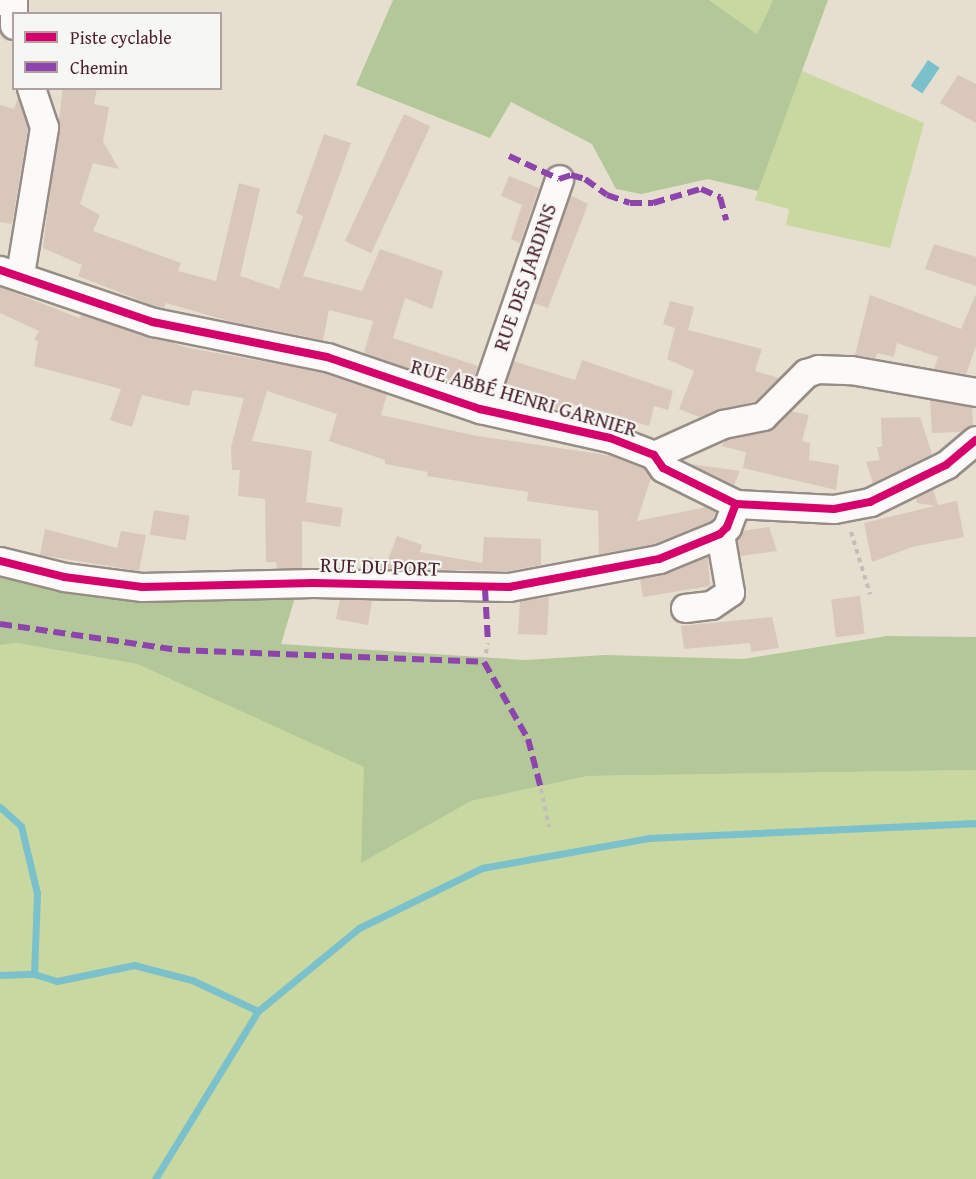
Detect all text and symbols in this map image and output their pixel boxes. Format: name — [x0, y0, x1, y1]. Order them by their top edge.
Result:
legend — [12, 12, 222, 90]
text: Piste cyclable — [70, 24, 172, 51]
text: Chemin — [70, 54, 128, 81]
street label: RUE DES JARDINS — [488, 200, 562, 354]
street label: RUE ABBÉ HENRI GARNIER — [408, 354, 640, 442]
street label: RUE DU PORT — [320, 552, 440, 582]

